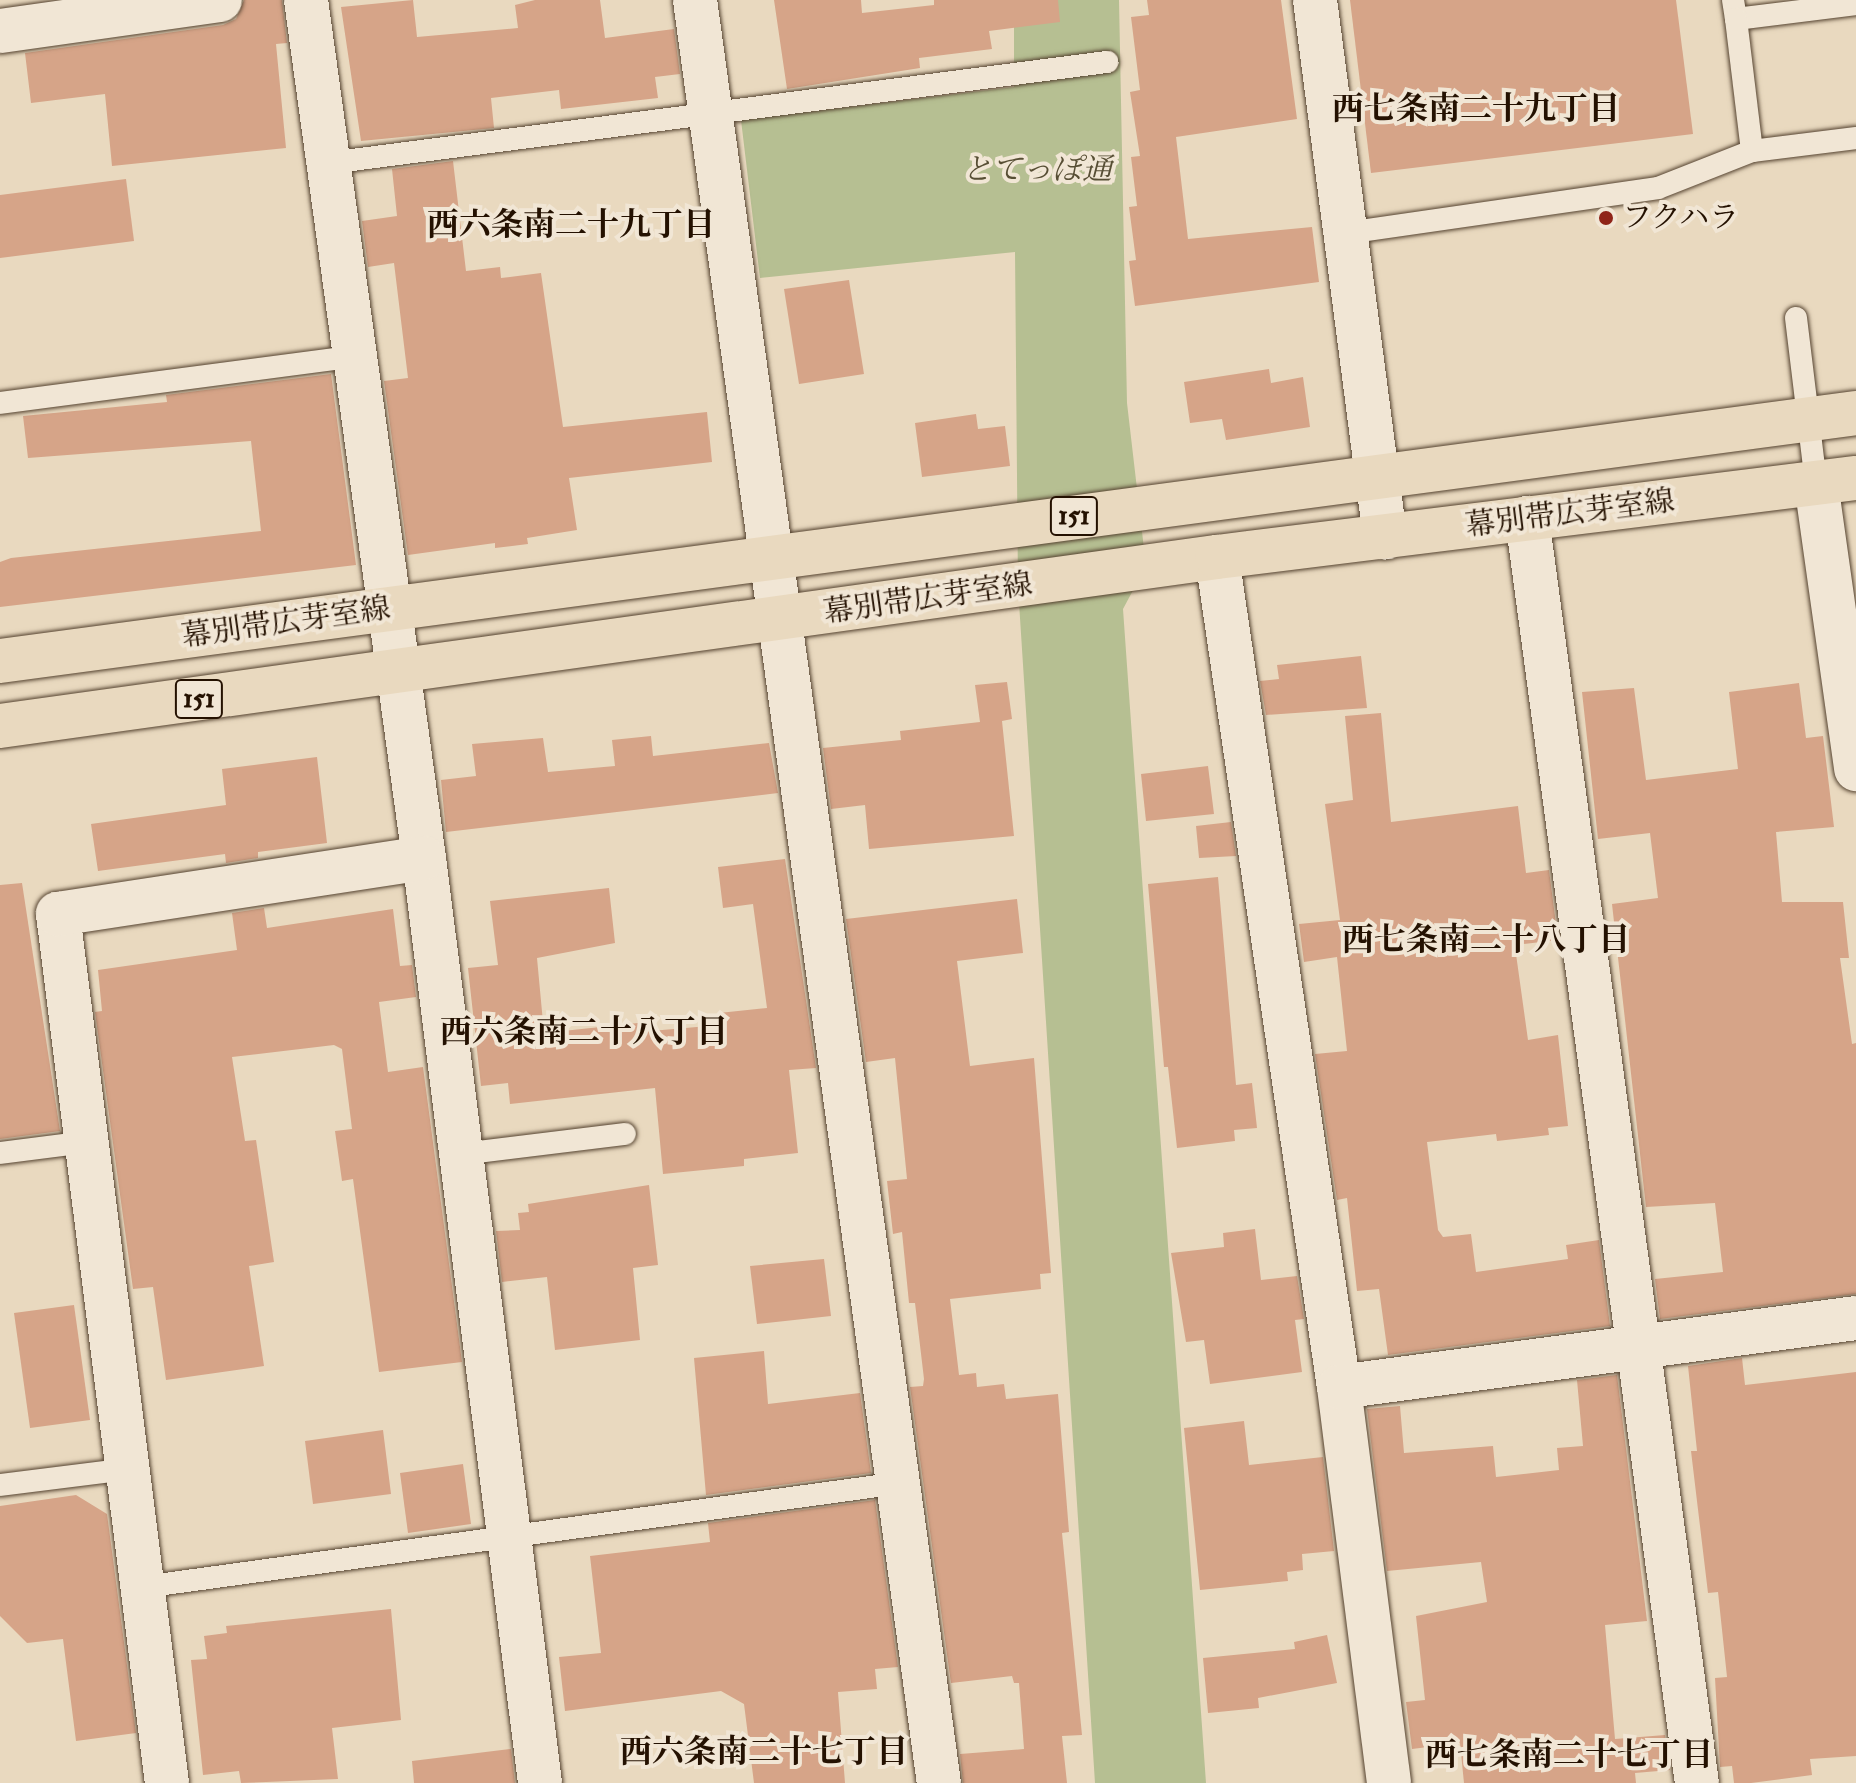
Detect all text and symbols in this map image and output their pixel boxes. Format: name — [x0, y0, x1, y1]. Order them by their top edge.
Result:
district label: 西七条南二十九丁目 — [1332, 90, 1620, 128]
park label: とてっぽ通 — [962, 152, 1112, 188]
place label: フクハラ — [1622, 200, 1742, 236]
district label: 西六条南二十九丁目 — [427, 206, 715, 244]
marker: フクハラ — [1597, 209, 1615, 227]
street label: 幕別帯広芽室線 — [1464, 483, 1676, 545]
road number: 151 — [1048, 492, 1100, 540]
street label: 幕別帯広芽室線 — [822, 567, 1034, 631]
street label: 幕別帯広芽室線 — [180, 591, 392, 655]
road number: 151 — [173, 675, 225, 723]
district label: 西七条南二十八丁目 — [1342, 921, 1630, 959]
district label: 西六条南二十八丁目 — [440, 1013, 728, 1051]
district label: 西六条南二十七丁目 — [620, 1733, 908, 1771]
district label: 西七条南二十七丁目 — [1425, 1736, 1713, 1774]

